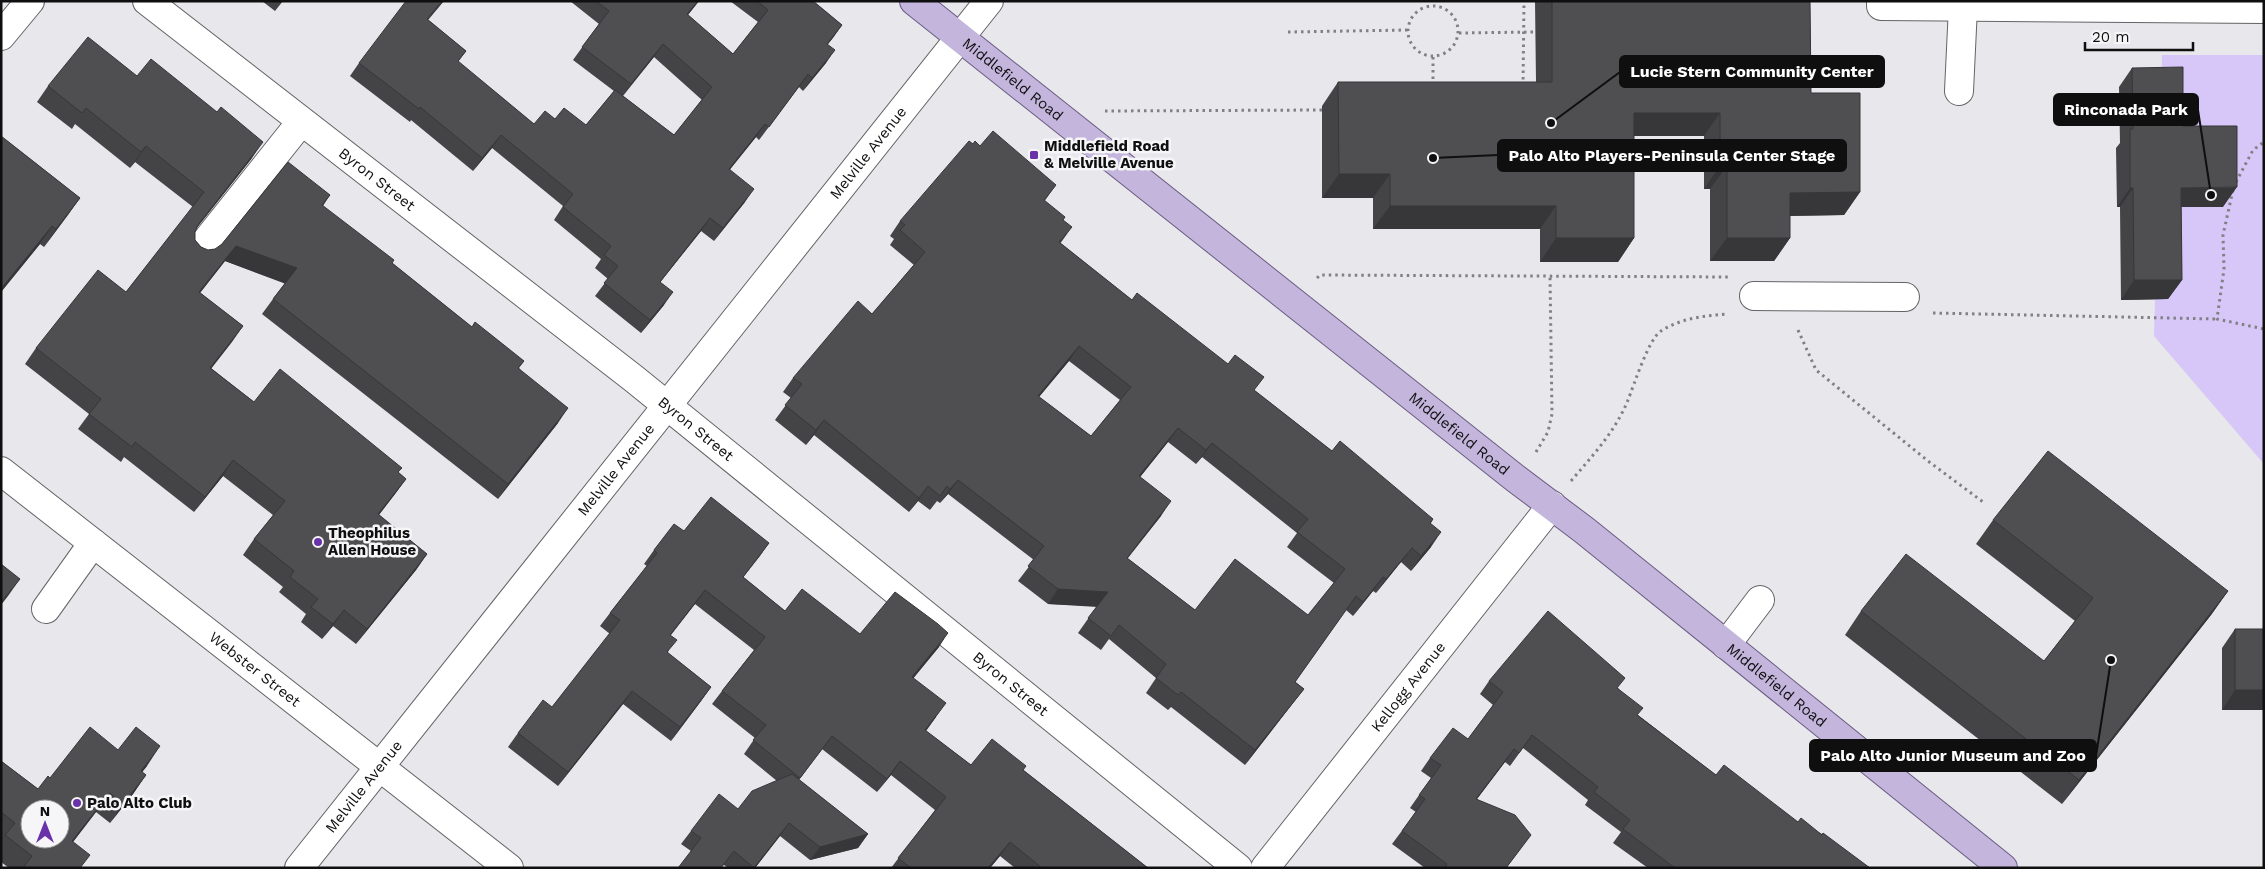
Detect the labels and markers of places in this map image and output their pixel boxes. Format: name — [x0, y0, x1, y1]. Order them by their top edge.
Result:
callout: Lucie Stern Community Center — [1620, 56, 1884, 87]
callout: Rinconada Park — [2054, 94, 2198, 125]
place label: Middlefield Road & Melville Avenue — [1044, 137, 1174, 172]
callout: Palo Alto Players-Peninsula Center Stage — [1498, 140, 1846, 171]
marker: Middlefield Road & Melville Avenue — [1028, 149, 1040, 161]
place label: Theophilus Allen House — [328, 524, 417, 559]
marker: Theophilus Allen House — [312, 536, 324, 548]
callout: Palo Alto Junior Museum and Zoo — [1810, 740, 2096, 771]
place label: Palo Alto Club — [87, 794, 192, 812]
marker: Palo Alto Club — [71, 797, 83, 809]

